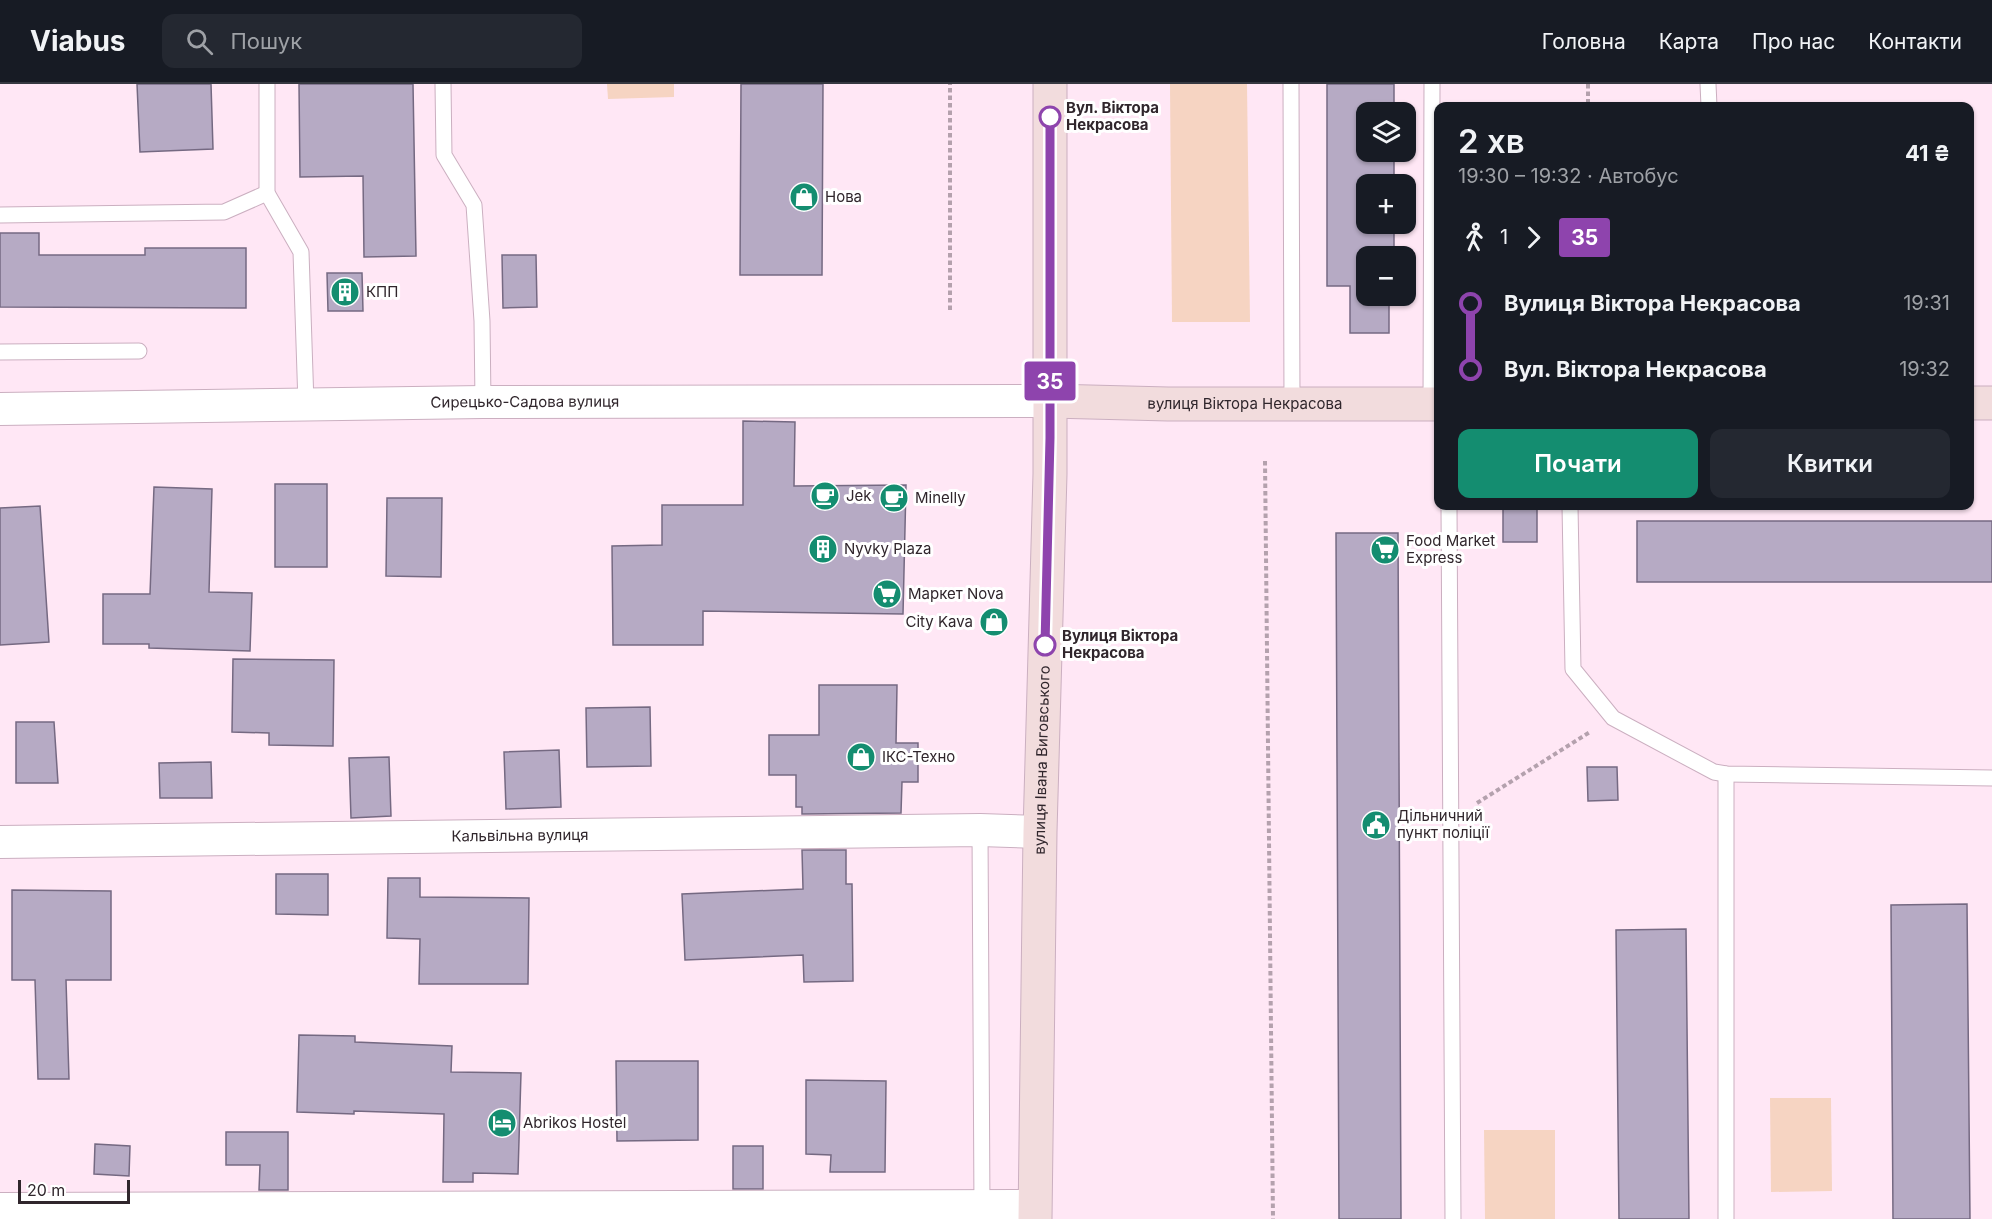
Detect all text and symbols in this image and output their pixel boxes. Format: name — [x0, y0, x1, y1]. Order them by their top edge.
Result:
search box — [162, 14, 582, 68]
text: Viabus — [30, 24, 126, 58]
icon: search — [183, 25, 216, 58]
text: Пошук — [231, 28, 302, 54]
text: Головна — [1542, 29, 1626, 54]
text: Карта — [1659, 29, 1719, 54]
text: Про нас — [1752, 29, 1835, 54]
text: Контакти — [1868, 29, 1962, 54]
place label: Вул. Віктора Некрасова — [1066, 98, 1159, 134]
map controls — [1356, 102, 1416, 306]
button: layers — [1356, 102, 1416, 162]
marker: Вул. Віктора Некрасова — [1039, 106, 1061, 128]
text: 2 хв — [1458, 121, 1525, 161]
text: 41 ₴ — [1905, 140, 1950, 166]
text: 19:30 – 19:32 · Автобус — [1458, 164, 1679, 188]
button: + — [1356, 174, 1416, 234]
shop icon: Нова — [788, 181, 820, 213]
place label: Нова — [825, 187, 862, 206]
icon: walk — [1458, 221, 1491, 254]
icon: forward — [1517, 221, 1550, 254]
text: 1 — [1500, 225, 1508, 249]
text: 35 — [1571, 225, 1598, 250]
button: − — [1356, 246, 1416, 306]
building icon: КПП — [329, 276, 361, 308]
place label: КПП — [366, 282, 398, 301]
text: Вулиця Віктора Некрасова — [1504, 290, 1801, 316]
text: 19:31 — [1903, 291, 1950, 315]
text: Вул. Віктора Некрасова — [1504, 356, 1767, 382]
text: 19:32 — [1899, 357, 1950, 381]
line badge: 35 — [1023, 362, 1077, 400]
text: 35 — [1037, 369, 1063, 394]
street label: Сирецько-Садова вулиця — [430, 392, 619, 412]
street label: вулиця Віктора Некрасова — [1147, 393, 1342, 413]
button: Почати — [1458, 429, 1698, 498]
button: Квитки — [1710, 429, 1950, 498]
cafe icon: Jek — [809, 480, 841, 512]
cafe icon: Minelly — [878, 482, 910, 514]
place label: Jek — [846, 486, 872, 505]
place label: Minelly — [915, 488, 966, 507]
place label: Food Market Express — [1406, 531, 1495, 567]
building icon: Nyvky Plaza — [807, 533, 839, 565]
supermarket icon: Food Market Express — [1369, 534, 1401, 566]
place label: Nyvky Plaza — [844, 539, 932, 558]
supermarket icon: Маркет Nova — [871, 578, 903, 610]
place label: Маркет Nova — [908, 584, 1004, 603]
shop icon: City Kava — [978, 606, 1010, 638]
place label: City Kava — [906, 612, 973, 631]
place label: Вулиця Віктора Некрасова — [1062, 626, 1178, 662]
marker: Вулиця Віктора Некрасова — [1034, 634, 1056, 656]
street label: вулиця Івана Виговського — [1030, 665, 1054, 855]
shop icon: ІКС-Техно — [845, 741, 877, 773]
place label: ІКС-Техно — [882, 747, 955, 766]
place label: Дільничний пункт поліції — [1397, 806, 1490, 842]
public building icon: Дільничний пункт поліції — [1360, 809, 1392, 841]
street label: Кальвільна вулиця — [451, 825, 589, 845]
hotel icon: Abrikos Hostel — [486, 1107, 518, 1139]
place label: Abrikos Hostel — [523, 1113, 626, 1132]
scale bar — [18, 1177, 130, 1204]
text: 20 m — [27, 1180, 65, 1200]

